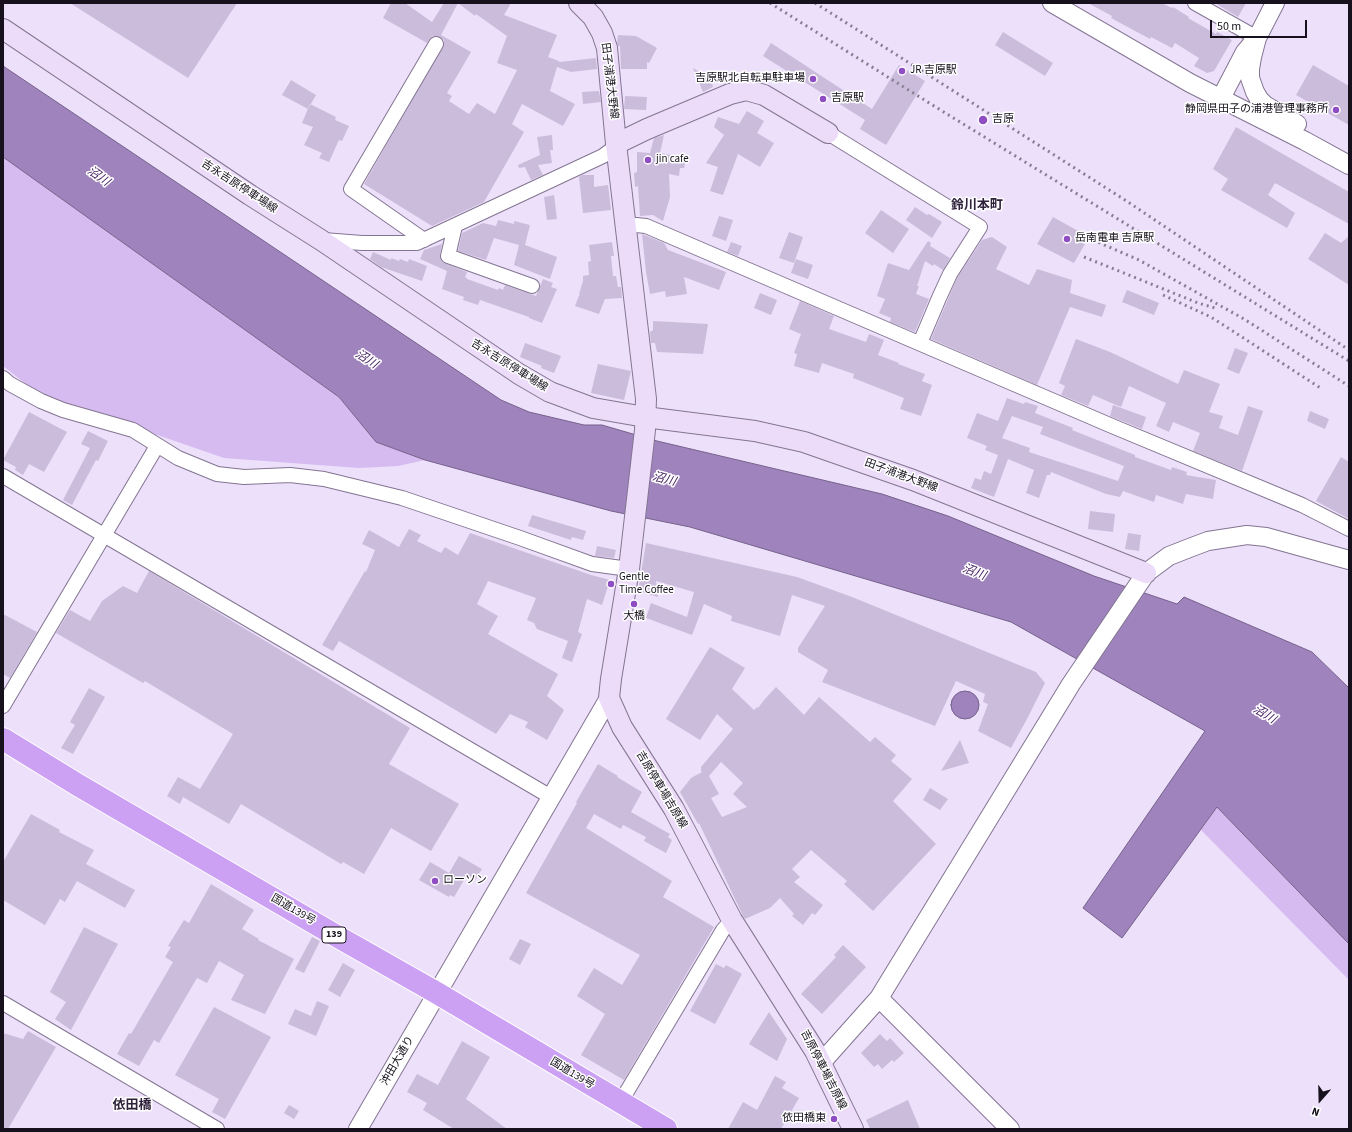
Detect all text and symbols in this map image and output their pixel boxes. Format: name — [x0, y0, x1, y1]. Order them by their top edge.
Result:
scale bar — [1212, 12, 1309, 38]
text: 50 m — [1217, 18, 1241, 35]
street label: 田子浦港大野線 — [598, 42, 620, 120]
place label: JR 吉原駅 — [910, 64, 957, 78]
marker: JR 吉原駅 — [897, 66, 907, 76]
place label: 吉原駅北自転車駐車場 — [695, 72, 805, 86]
marker: 吉原駅北自転車駐車場 — [808, 74, 818, 84]
place label: 吉原駅 — [831, 92, 864, 106]
marker: 吉原駅 — [818, 94, 828, 104]
place label: 静岡県田子の浦港管理事務所 — [1185, 103, 1328, 117]
marker: 静岡県田子の浦港管理事務所 — [1331, 105, 1341, 115]
place label: 吉原 — [992, 113, 1014, 127]
marker: 吉原 — [977, 114, 989, 126]
place label: jin cafe — [656, 153, 689, 167]
marker: jin cafe — [643, 155, 653, 165]
street label: 吉永吉原停車場線 — [199, 158, 279, 216]
water label: 沼川 — [84, 164, 112, 190]
district label: 鈴川本町 — [951, 198, 1003, 214]
place label: 岳南電車 吉原駅 — [1075, 232, 1154, 246]
marker: 岳南電車 吉原駅 — [1062, 234, 1072, 244]
street label: 吉永吉原停車場線 — [468, 337, 550, 395]
water label: 沼川 — [352, 348, 380, 372]
street label: 田子浦港大野線 — [863, 457, 939, 495]
water label: 沼川 — [651, 470, 677, 490]
water label: 沼川 — [960, 562, 988, 584]
place label: Gentle Time Coffee — [619, 571, 674, 597]
marker: Gentle Time Coffee — [606, 579, 616, 589]
marker: 大橋 — [629, 599, 639, 609]
place label: 大橋 — [623, 610, 645, 624]
water label: 沼川 — [1250, 703, 1278, 727]
street label: 吉原停車場吉原線 — [633, 749, 689, 831]
place label: ローソン — [443, 874, 487, 888]
marker: ローソン — [430, 876, 440, 886]
street label: 国道139号 — [268, 892, 318, 928]
road number: 139 — [322, 927, 346, 943]
street label: 吉原停車場吉原線 — [797, 1028, 849, 1112]
street label: 沖田大通り — [379, 1034, 417, 1088]
street label: 国道139号 — [547, 1056, 597, 1092]
north arrow — [1300, 1080, 1340, 1120]
district label: 依田橋 — [113, 1098, 151, 1114]
text: N — [1310, 1103, 1322, 1120]
place label: 依田橋東 — [782, 1112, 826, 1126]
marker: 依田橋東 — [829, 1114, 839, 1124]

